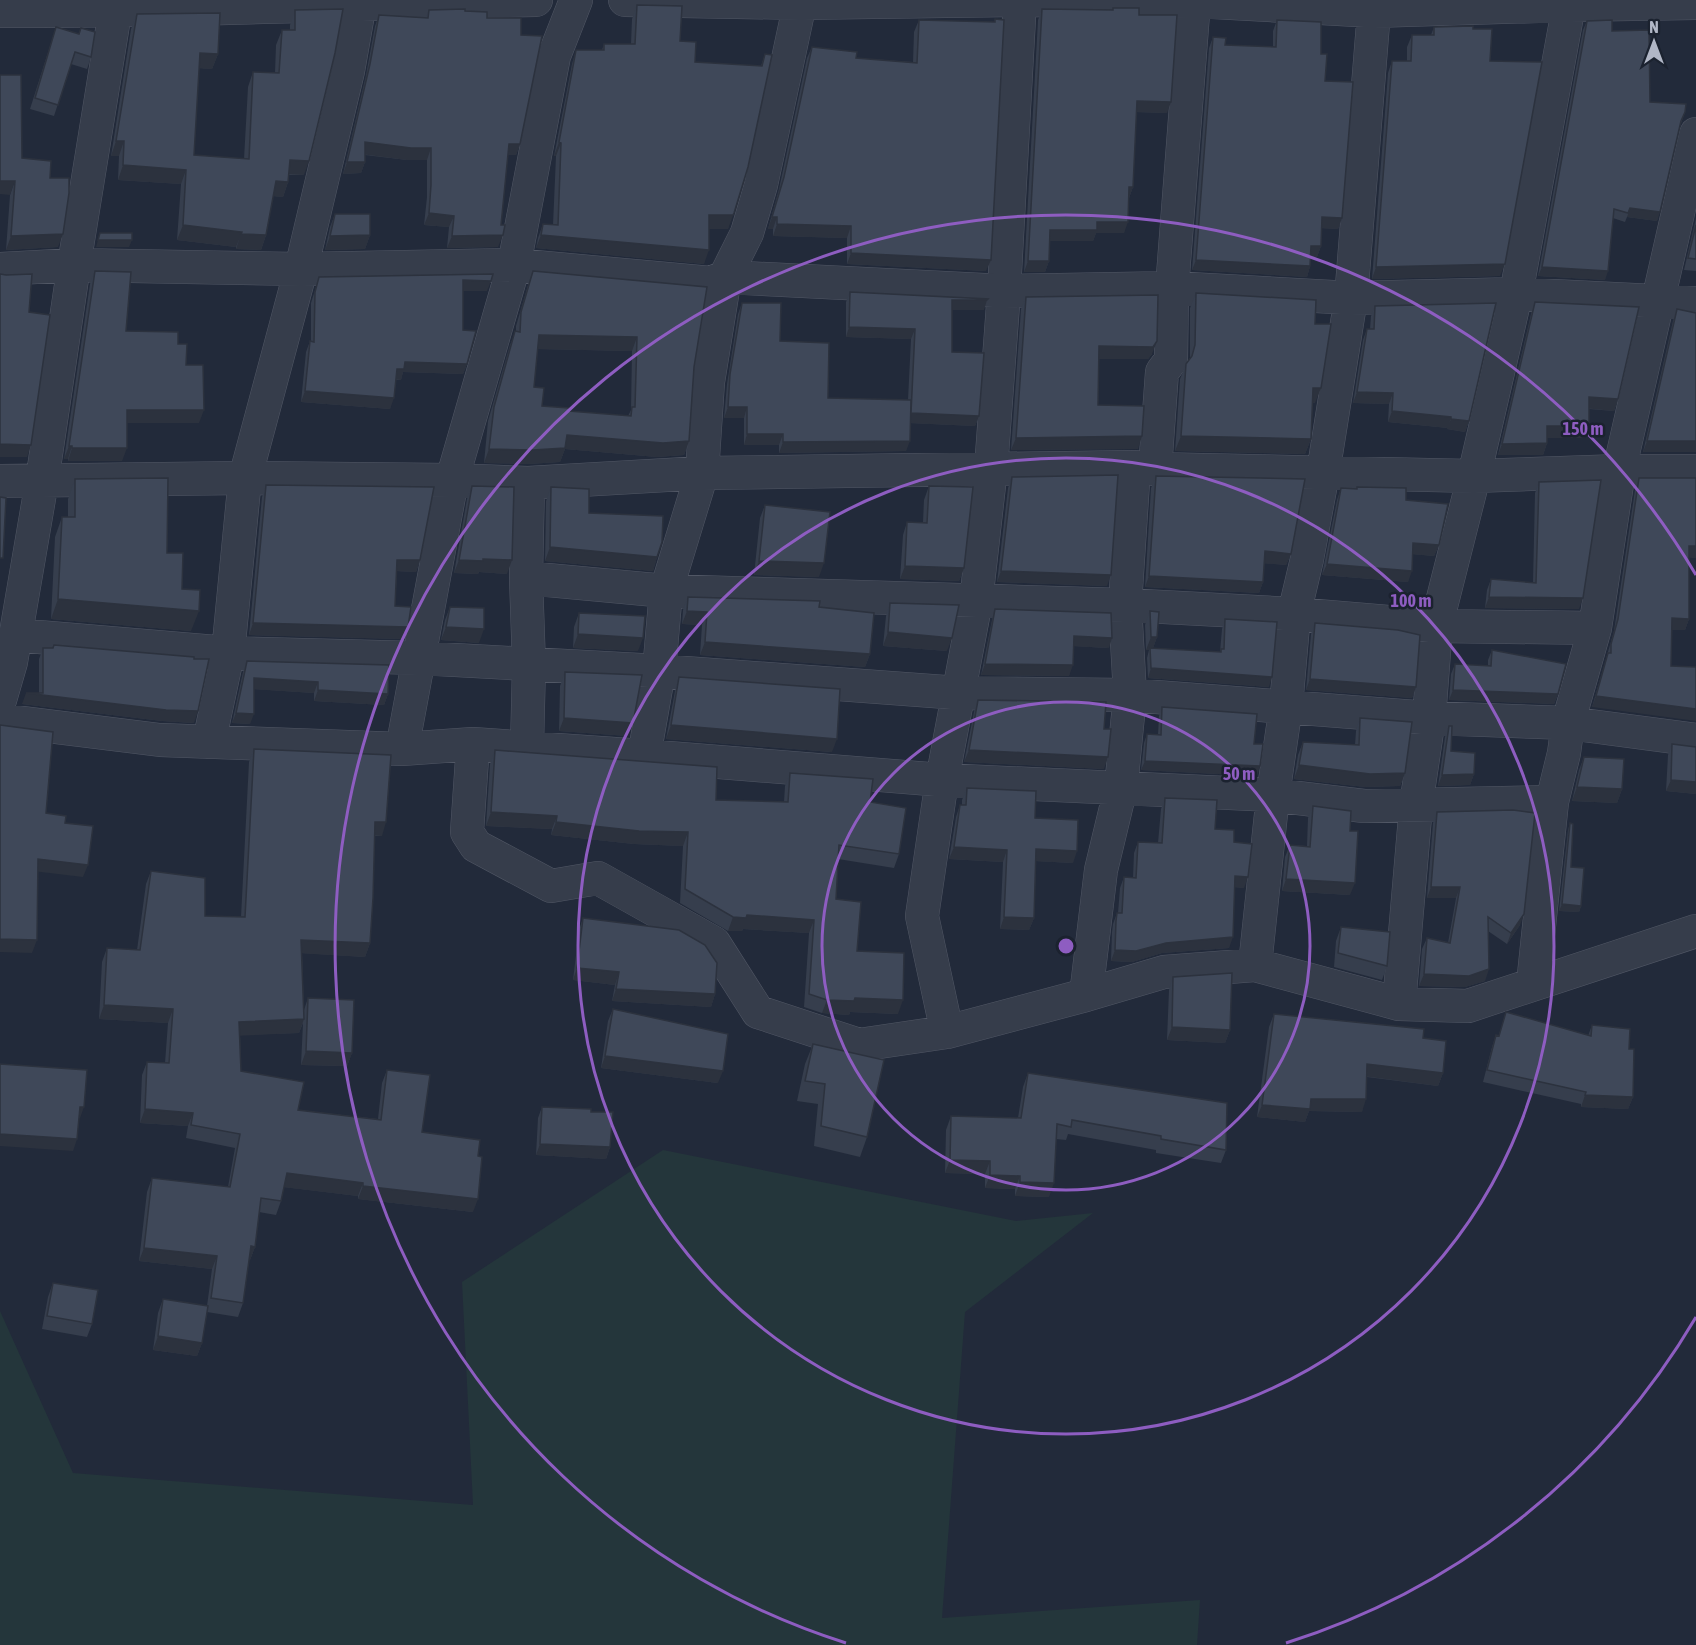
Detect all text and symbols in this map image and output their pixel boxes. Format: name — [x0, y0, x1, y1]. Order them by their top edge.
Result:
north arrow — [1624, 12, 1684, 72]
text: N — [1649, 18, 1659, 36]
text: 150 m — [1563, 418, 1603, 439]
text: 100 m — [1391, 590, 1431, 611]
text: 50 m — [1223, 763, 1255, 784]
centre of rings — [1056, 936, 1076, 956]

